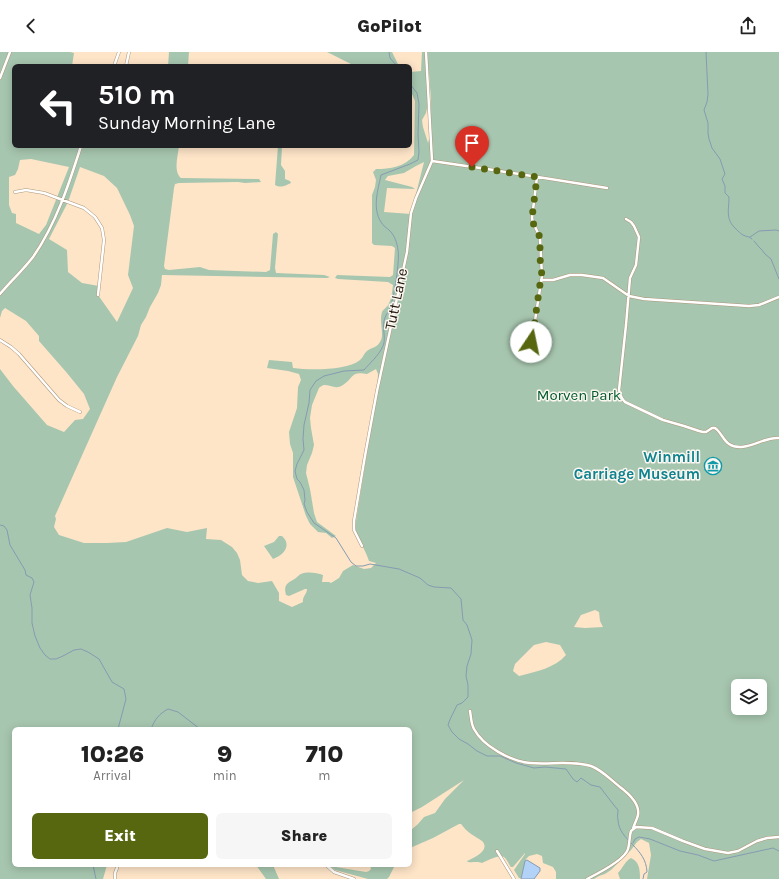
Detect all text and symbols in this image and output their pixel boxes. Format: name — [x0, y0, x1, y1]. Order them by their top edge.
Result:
icon: back — [20, 15, 42, 37]
text: GoPilot — [357, 15, 422, 37]
icon: share — [737, 15, 759, 37]
text: 510 m — [98, 78, 176, 111]
icon: left — [32, 80, 84, 132]
text: Sunday Morning Lane — [98, 112, 275, 134]
pin — [455, 126, 489, 167]
icon: arrive — [461, 132, 483, 154]
street label: Tutt Lane — [381, 267, 411, 331]
position arrow — [510, 321, 552, 363]
park label: Morven Park — [537, 386, 621, 404]
place label: Winmill Carriage Museum — [574, 448, 700, 483]
museum icon: Winmill Carriage Museum — [703, 456, 723, 476]
map controls — [731, 679, 767, 715]
button: layers — [731, 679, 767, 715]
text: 10:26 — [81, 740, 144, 768]
text: 9 — [217, 740, 232, 768]
text: 710 — [305, 740, 343, 768]
text: Arrival — [93, 768, 131, 783]
text: min — [213, 768, 237, 783]
text: m — [318, 768, 330, 783]
button: Exit — [32, 813, 208, 859]
button: Share — [216, 813, 392, 859]

